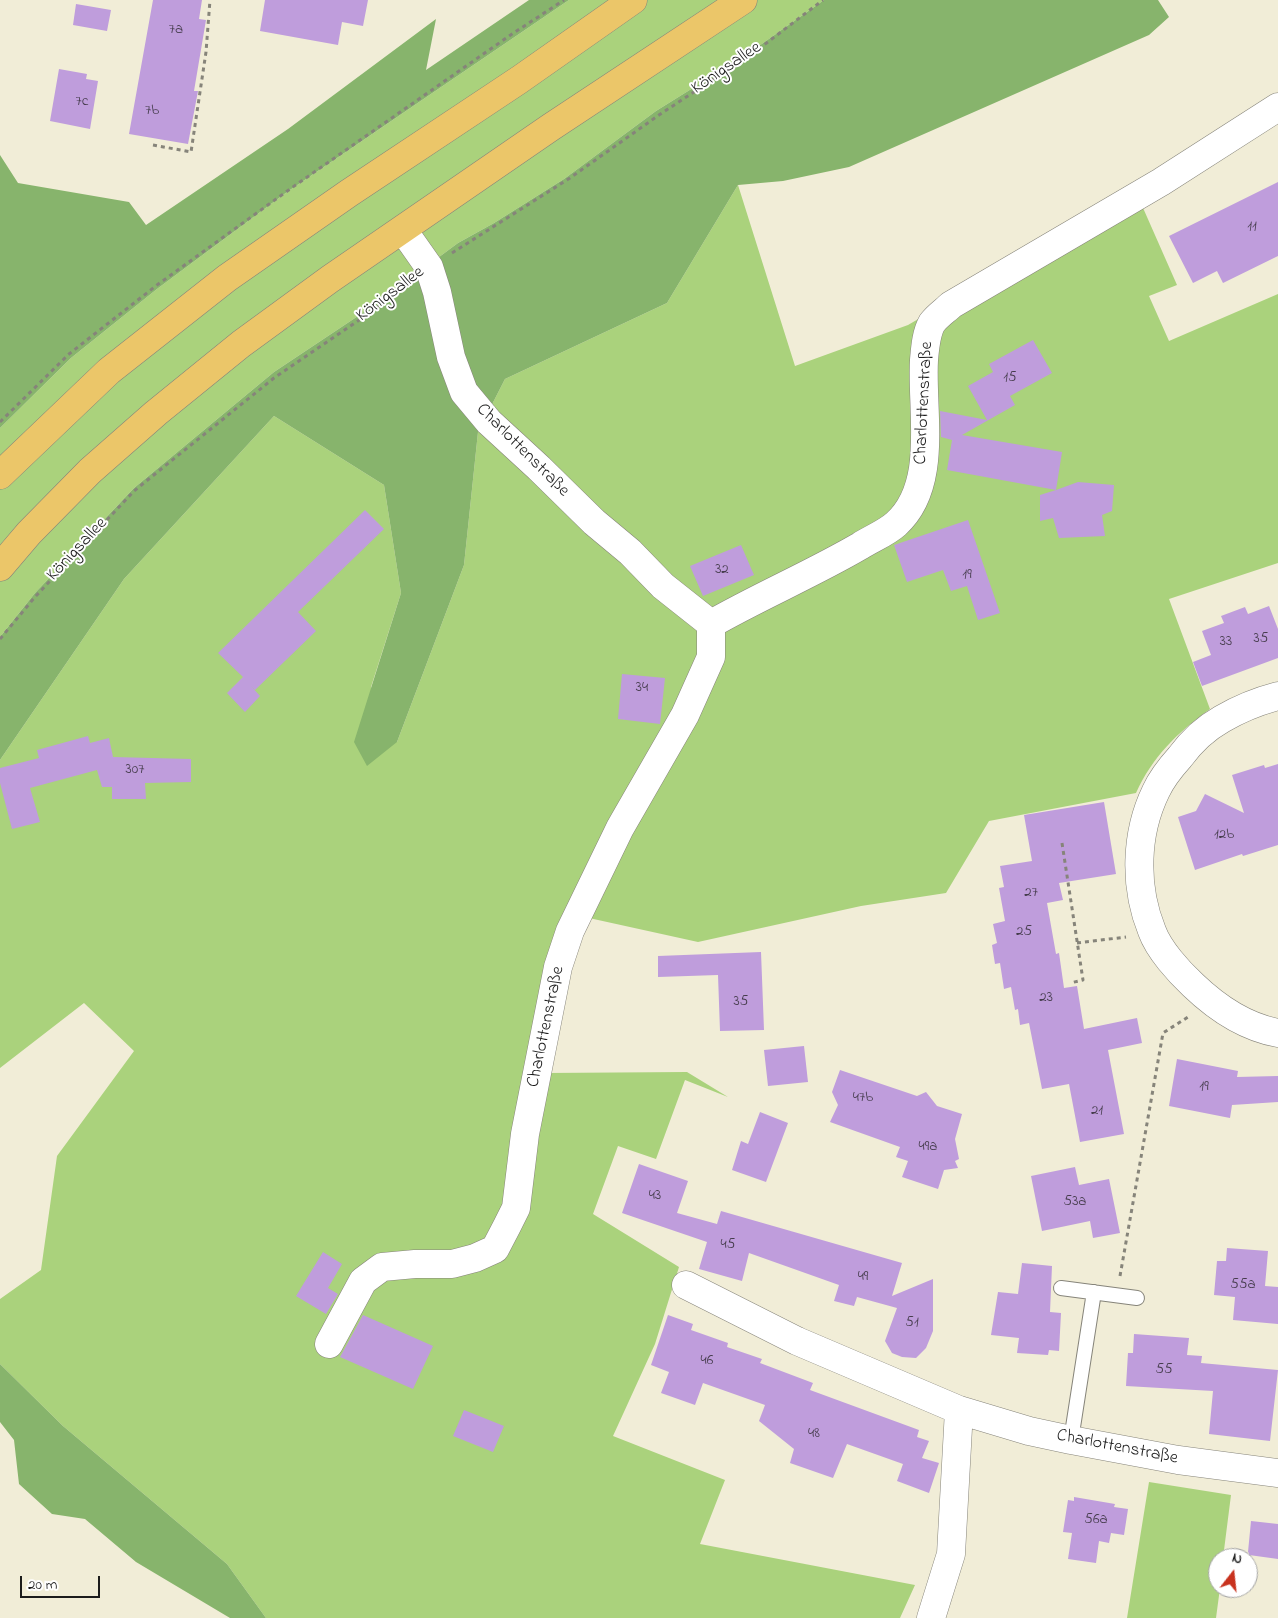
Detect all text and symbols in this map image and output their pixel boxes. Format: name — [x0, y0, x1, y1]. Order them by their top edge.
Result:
house number: 7a — [169, 22, 183, 40]
street label: Königsallee — [688, 38, 766, 100]
house number: 7c — [76, 94, 88, 112]
house number: 7b — [145, 103, 159, 121]
house number: 11 — [1247, 219, 1257, 237]
street label: Königsallee — [353, 262, 429, 328]
street label: Charlottenstraße — [911, 341, 939, 465]
house number: 15 — [1003, 370, 1017, 388]
street label: Charlottenstraße — [471, 400, 573, 502]
street label: Königsallee — [43, 514, 113, 586]
house number: 32 — [715, 562, 729, 580]
house number: 19 — [962, 567, 972, 585]
house number: 35 — [1254, 631, 1268, 649]
house number: 33 — [1220, 634, 1232, 652]
house number: 34 — [636, 680, 648, 698]
house number: 307 — [126, 762, 144, 780]
house number: 12b — [1214, 827, 1234, 845]
house number: 27 — [1024, 885, 1038, 903]
house number: 25 — [1016, 924, 1032, 942]
street label: Charlottenstraße — [524, 965, 570, 1089]
house number: 23 — [1039, 990, 1053, 1008]
house number: 35 — [734, 994, 748, 1012]
house number: 19 — [1199, 1079, 1209, 1097]
house number: 47b — [853, 1090, 873, 1108]
house number: 21 — [1091, 1103, 1103, 1121]
house number: 49a — [919, 1139, 937, 1157]
house number: 43 — [649, 1188, 661, 1206]
house number: 53a — [1064, 1194, 1086, 1212]
house number: 45 — [721, 1237, 735, 1255]
house number: 49 — [858, 1269, 868, 1287]
house number: 55a — [1230, 1277, 1256, 1295]
house number: 51 — [905, 1315, 919, 1333]
house number: 46 — [701, 1353, 713, 1371]
house number: 55 — [1155, 1362, 1173, 1380]
house number: 48 — [808, 1426, 820, 1444]
street label: Charlottenstraße — [1055, 1426, 1179, 1470]
house number: 56a — [1084, 1512, 1108, 1530]
north arrow — [1208, 1548, 1258, 1598]
text: N — [1230, 1548, 1244, 1570]
scale bar — [22, 1566, 102, 1598]
text: 20 m — [28, 1574, 57, 1596]

